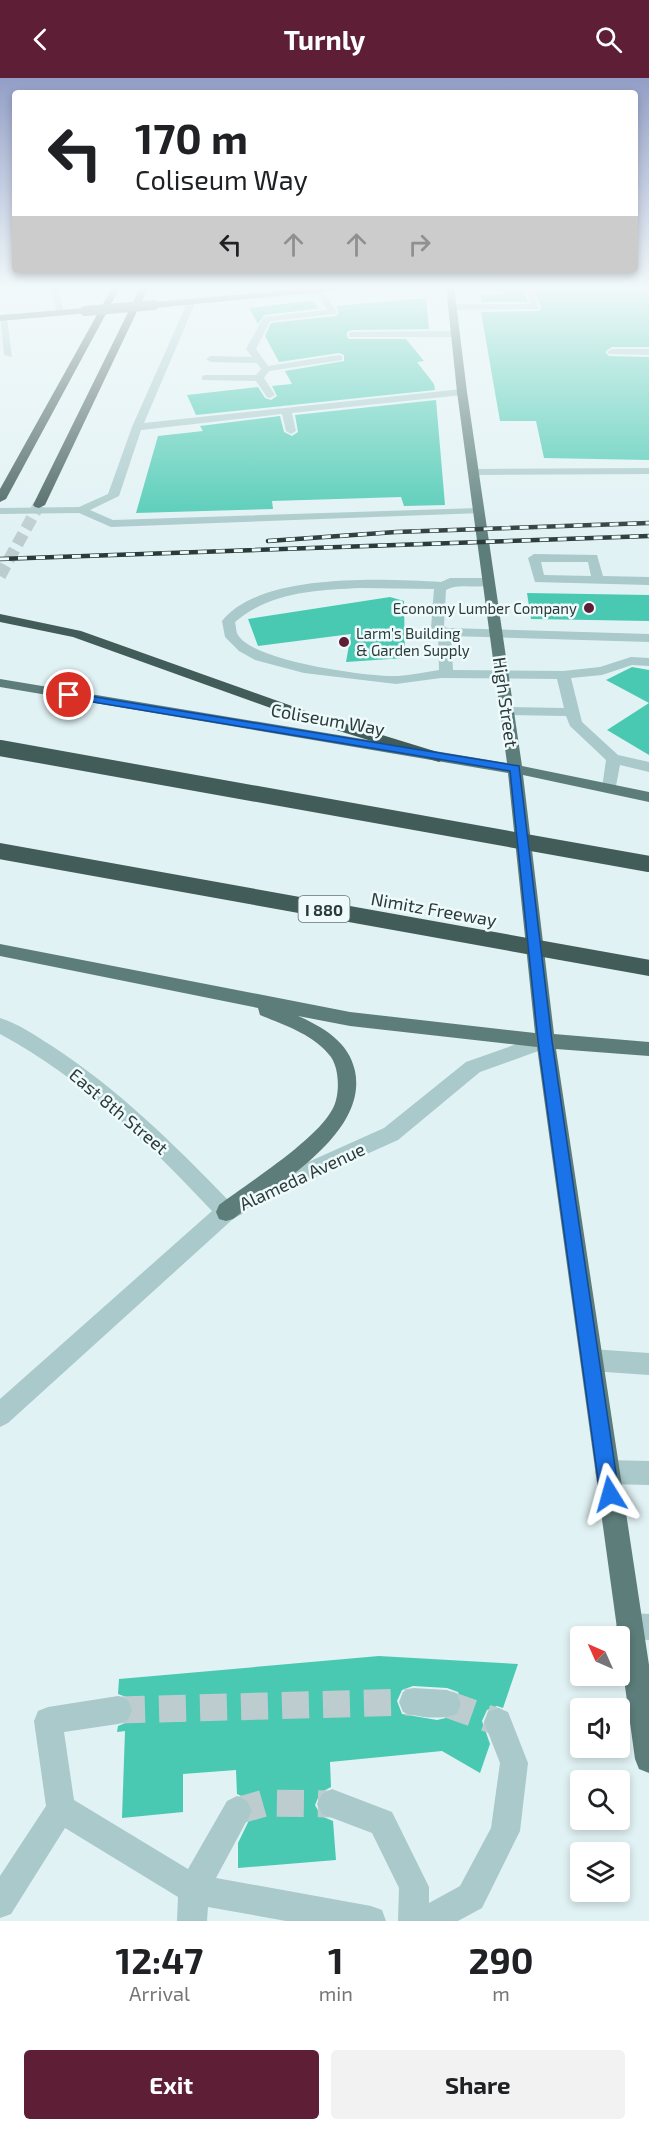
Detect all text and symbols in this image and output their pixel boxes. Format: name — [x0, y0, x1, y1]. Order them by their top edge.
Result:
icon: back — [24, 23, 57, 56]
text: Turnly — [284, 23, 365, 55]
icon: search — [592, 23, 625, 56]
text: 170 m — [135, 112, 248, 162]
icon: left — [36, 114, 114, 192]
text: Coliseum Way — [135, 163, 308, 195]
icon: left — [214, 228, 247, 261]
icon: ahead — [277, 228, 310, 261]
icon: ahead — [340, 228, 373, 261]
icon: right — [403, 228, 436, 261]
place label: Economy Lumber Company — [393, 599, 577, 617]
marker: Economy Lumber Company — [582, 601, 596, 615]
place label: Larm's Building & Garden Supply — [356, 624, 470, 659]
marker: Larm's Building & Garden Supply — [337, 635, 351, 649]
street label: High Street — [489, 655, 523, 749]
pin — [43, 669, 94, 720]
icon: arrive — [52, 678, 85, 711]
street label: Coliseum Way — [269, 698, 387, 740]
street label: Nimitz Freeway — [369, 887, 499, 931]
road number: I 880 — [298, 896, 350, 922]
street label: East 8th Street — [65, 1063, 173, 1159]
street label: Alameda Avenue — [236, 1137, 368, 1215]
position arrow — [578, 1462, 642, 1526]
north arrow — [570, 1626, 630, 1686]
map controls — [570, 1626, 630, 1902]
button: sound — [570, 1698, 630, 1758]
button: search — [570, 1770, 630, 1830]
button: layers — [570, 1842, 630, 1902]
text: 12:47 — [116, 1938, 203, 1981]
text: 1 — [328, 1938, 344, 1981]
text: 290 — [469, 1938, 533, 1981]
text: Arrival — [129, 1981, 190, 2005]
text: min — [319, 1981, 353, 2005]
text: m — [492, 1981, 510, 2005]
button: Exit — [24, 2050, 319, 2119]
button: Share — [331, 2050, 625, 2119]

